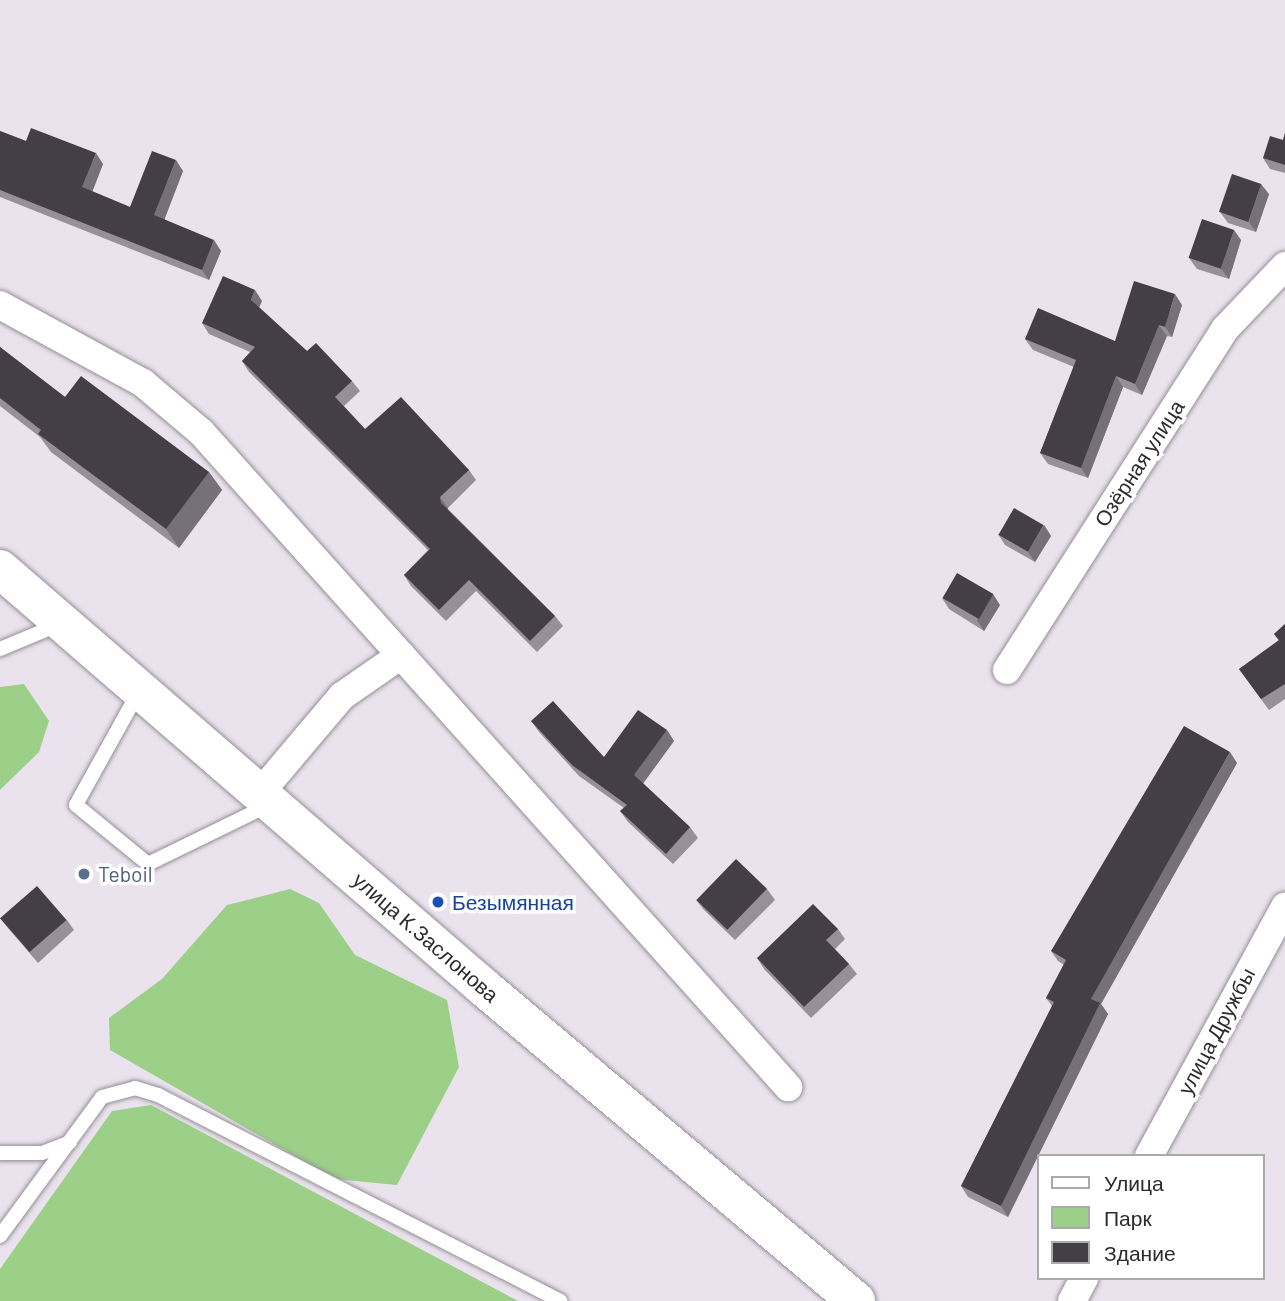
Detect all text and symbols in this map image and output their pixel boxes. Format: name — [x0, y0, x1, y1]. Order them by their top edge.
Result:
street label: Озёрная улица — [1089, 395, 1189, 531]
place label: Teboil — [98, 861, 153, 887]
marker: Teboil — [76, 866, 92, 882]
street label: улица К.Заслонова — [348, 867, 504, 1007]
place label: Безымянная — [452, 889, 574, 915]
marker: Безымянная — [430, 894, 446, 910]
street label: улица Дружбы — [1172, 963, 1260, 1099]
legend — [1036, 1154, 1264, 1280]
text: Улица — [1104, 1170, 1164, 1195]
text: Парк — [1104, 1205, 1152, 1230]
text: Здание — [1104, 1240, 1176, 1265]

